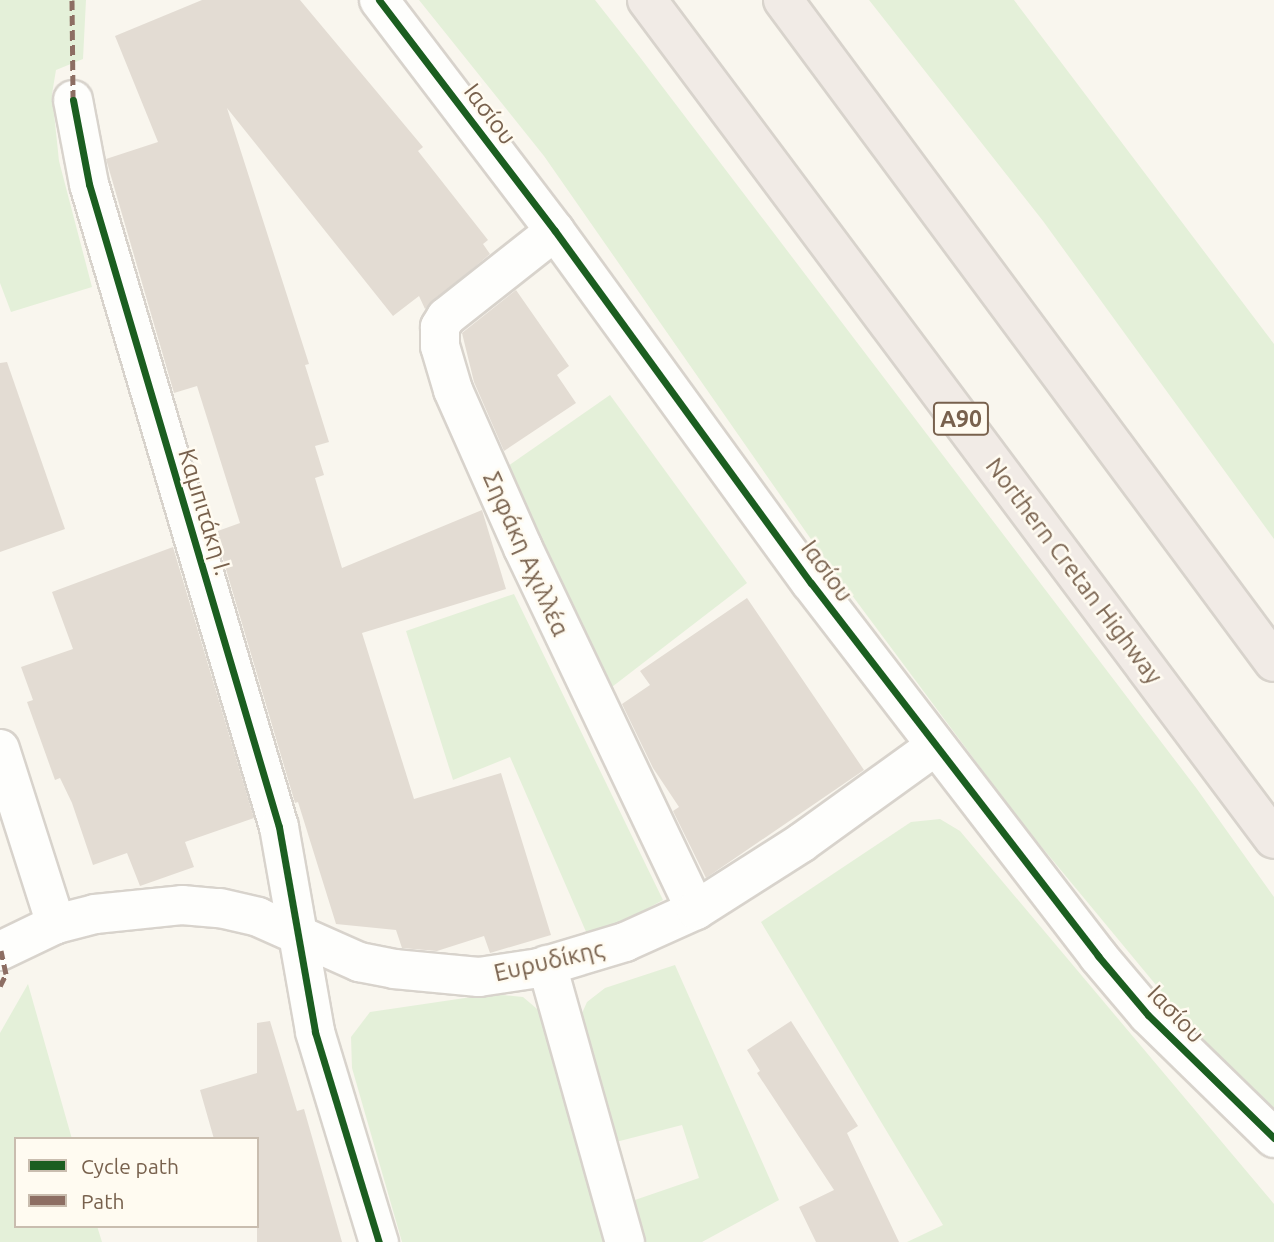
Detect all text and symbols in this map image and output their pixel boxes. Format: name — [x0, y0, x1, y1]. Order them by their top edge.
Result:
street label: Ιασίου — [458, 78, 522, 150]
road number: Α90 — [931, 400, 991, 438]
street label: Καμπιτάκη Ι. — [172, 445, 238, 579]
street label: Northern Cretan Highway — [980, 452, 1168, 690]
street label: Σηφάκη Αχιλλέα — [477, 467, 575, 641]
street label: Ιασίου — [795, 535, 859, 607]
street label: Ευρυδίκης — [491, 934, 607, 988]
street label: Ιασίου — [1142, 979, 1210, 1049]
legend — [14, 1137, 259, 1228]
text: Cycle path — [81, 1154, 179, 1178]
text: Path — [81, 1189, 124, 1213]

